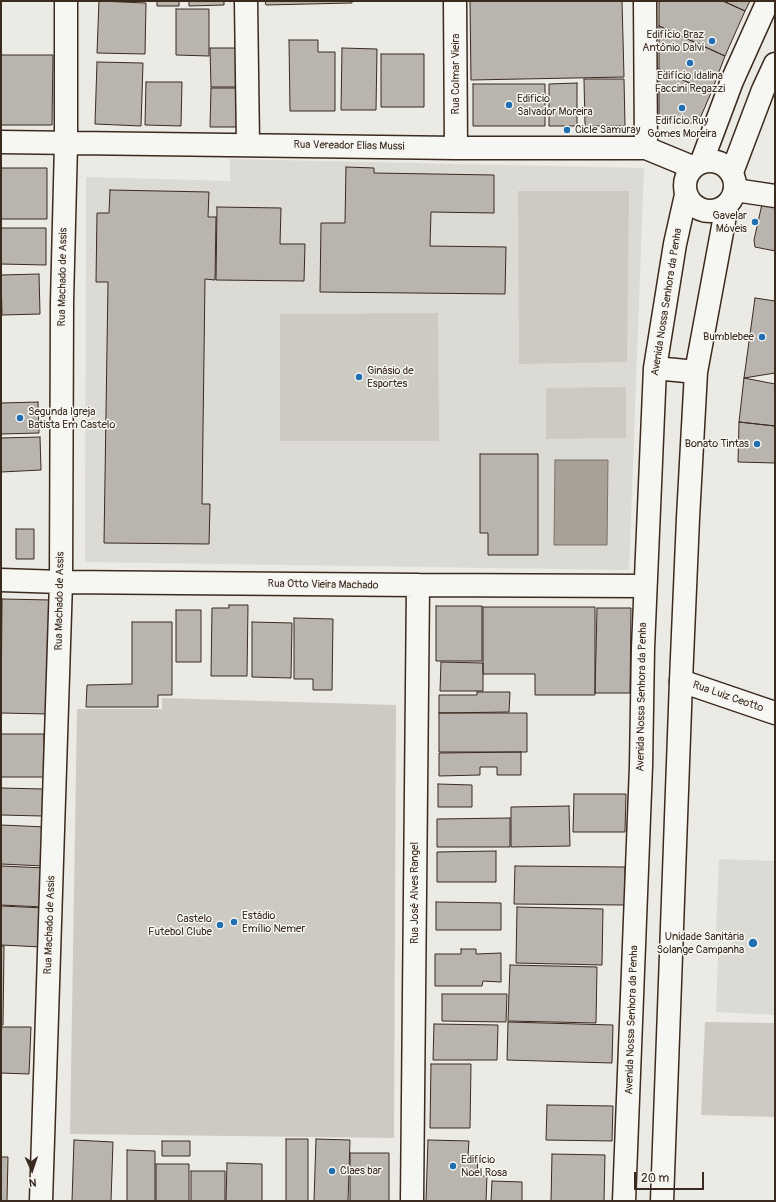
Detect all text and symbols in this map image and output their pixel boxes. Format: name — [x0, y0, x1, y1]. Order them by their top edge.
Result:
place label: Edifício Braz Antônio Dalvi — [642, 28, 704, 54]
street label: Rua Colmar Vieira — [449, 34, 463, 114]
marker: Edifício Braz Antônio Dalvi — [707, 36, 717, 46]
marker: Edifício Idalina Faccini Regazzi — [685, 58, 695, 68]
place label: Edifício Idalina Faccini Regazzi — [655, 69, 725, 95]
place label: Edificio Salvador Moreira — [517, 92, 593, 118]
marker: Edificio Salvador Moreira — [504, 100, 514, 110]
marker: Edifício Ruy Gomes Moreira — [677, 103, 687, 113]
place label: Edifício Ruy Gomes Moreira — [647, 114, 717, 140]
place label: Cicle Samuray — [575, 123, 640, 137]
marker: Cicle Samuray — [562, 125, 572, 135]
street label: Rua Vereador Elias Mussi — [293, 138, 405, 154]
place label: Gavelar Móveis — [713, 209, 747, 235]
marker: Gavelar Móveis — [750, 217, 760, 227]
street label: Rua Machado de Assis — [56, 227, 70, 327]
street label: Avenida Nossa Senhora da Penha — [649, 227, 685, 377]
place label: Bumblebee — [703, 330, 754, 344]
marker: Bumblebee — [757, 332, 767, 342]
place label: Ginásio de Esportes — [367, 364, 414, 390]
marker: Ginásio de Esportes — [354, 372, 364, 382]
place label: Segunda Igreja Batista Em Castelo — [28, 405, 115, 431]
marker: Segunda Igreja Batista Em Castelo — [15, 413, 25, 423]
place label: Bonato Tintas — [685, 437, 749, 451]
marker: Bonato Tintas — [752, 439, 762, 449]
street label: Rua Machado de Assis — [53, 551, 67, 651]
street label: Rua Otto Vieira Machado — [267, 577, 379, 593]
street label: Avenida Nossa Senhora da Penha — [634, 622, 650, 772]
street label: Rua Luiz Ceotto — [691, 679, 765, 715]
street label: Rua José Alves Rangel — [408, 842, 422, 944]
street label: Rua Machado de Assis — [42, 875, 58, 975]
place label: Estádio Emílio Nemer — [242, 909, 305, 935]
place label: Castelo Futebol Clube — [148, 912, 212, 938]
marker: Estádio Emílio Nemer — [229, 917, 239, 927]
marker: Castelo Futebol Clube — [215, 920, 225, 930]
place label: Unidade Sanitária Solange Campanha — [657, 930, 744, 956]
marker: Unidade Sanitária Solange Campanha — [747, 937, 759, 949]
street label: Avenida Nossa Senhora da Penha — [623, 945, 641, 1095]
north arrow — [12, 1150, 52, 1190]
place label: Edifício Noel Rosa — [461, 1153, 507, 1179]
marker: Edifício Noel Rosa — [448, 1161, 458, 1171]
place label: Claes bar — [340, 1164, 382, 1178]
scale bar — [636, 1164, 706, 1190]
marker: Claes bar — [327, 1166, 337, 1176]
text: 20 m — [641, 1171, 669, 1186]
text: N — [29, 1176, 37, 1189]

